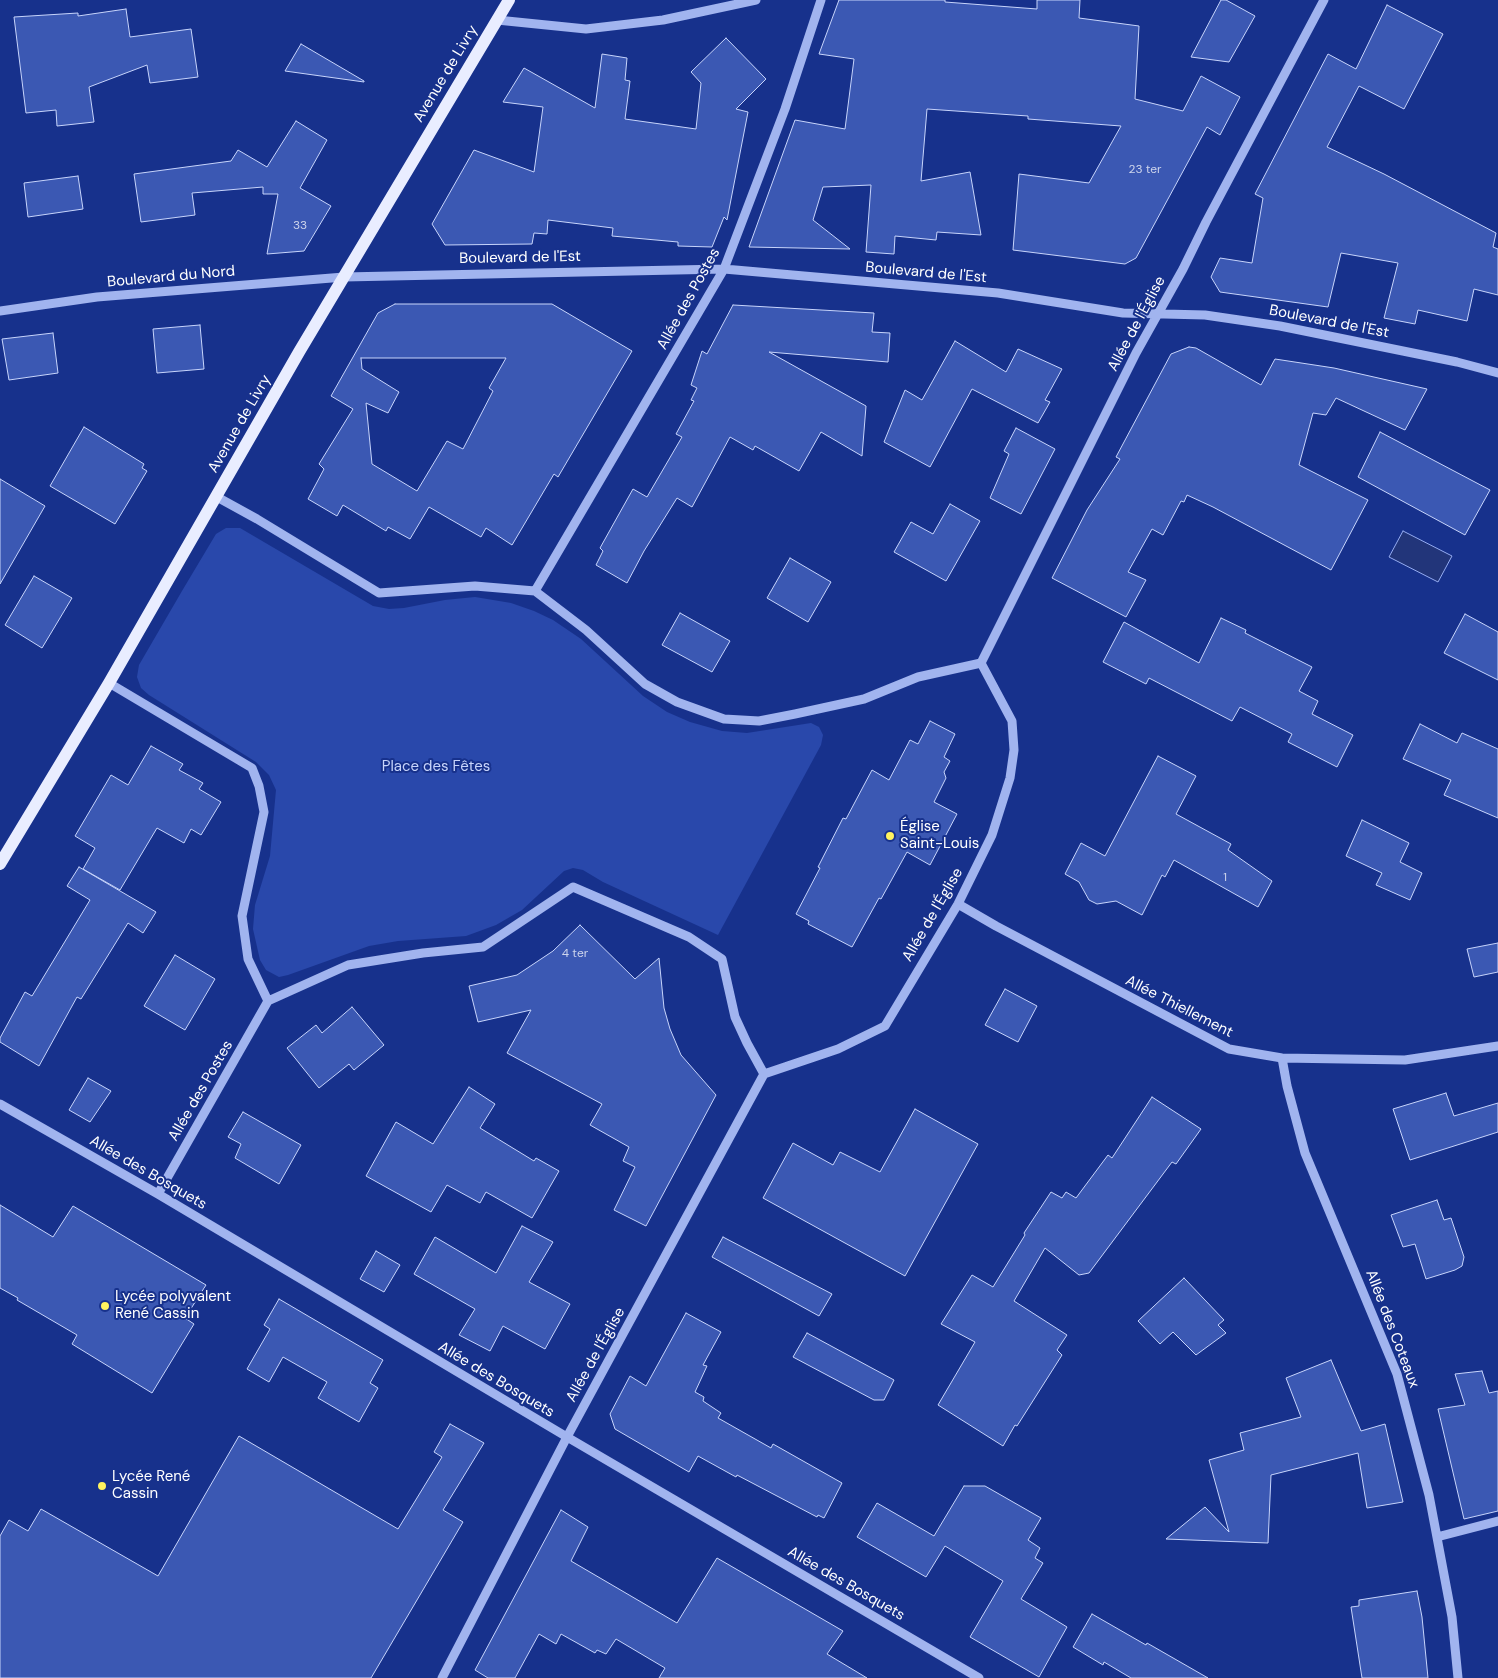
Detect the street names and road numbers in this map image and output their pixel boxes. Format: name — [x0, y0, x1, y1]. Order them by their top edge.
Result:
street label: Avenue de Livry — [410, 22, 482, 126]
street label: Allée des Postes — [654, 245, 724, 353]
street label: Boulevard de l'Est — [459, 248, 581, 268]
street label: Boulevard de l'Est — [865, 259, 987, 287]
street label: Boulevard du Nord — [106, 262, 236, 292]
street label: Allée de l'Église — [1104, 273, 1170, 375]
street label: Boulevard de l'Est — [1268, 302, 1390, 342]
street label: Avenue de Livry — [205, 372, 275, 476]
street label: Allée de l'Église — [899, 865, 967, 965]
street label: Allée Thiellement — [1122, 972, 1236, 1042]
street label: Allée des Postes — [165, 1037, 237, 1145]
street label: Allée des Bosquets — [86, 1132, 210, 1214]
street label: Allée des Coteaux — [1361, 1267, 1423, 1391]
street label: Allée de l'Église — [563, 1305, 629, 1405]
street label: Allée des Bosquets — [435, 1338, 557, 1422]
street label: Allée des Bosquets — [784, 1543, 908, 1625]

